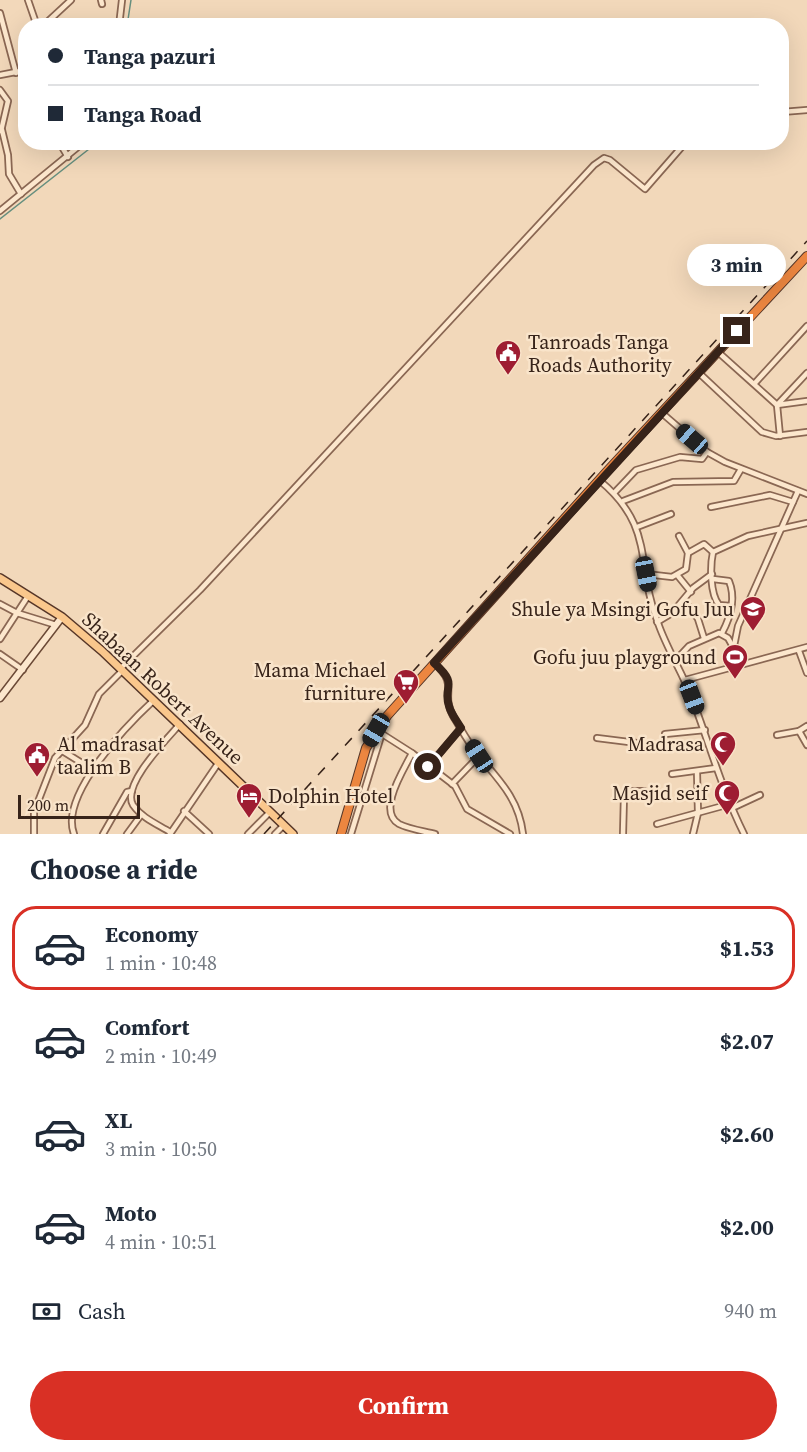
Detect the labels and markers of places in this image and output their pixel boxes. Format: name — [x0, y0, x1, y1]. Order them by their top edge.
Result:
place label: Tanroads Tanga Roads Authority — [528, 328, 673, 379]
public building icon: Tanroads Tanga Roads Authority — [493, 338, 523, 376]
school or university icon: Shule ya Msingi Gofu Juu — [738, 594, 768, 632]
place label: Shule ya Msingi Gofu Juu — [511, 595, 734, 623]
sports icon: Gofu juu playground — [720, 642, 750, 680]
place label: Gofu juu playground — [533, 643, 717, 671]
place label: Mama Michael furniture — [254, 656, 386, 707]
supermarket icon: Mama Michael furniture — [391, 667, 421, 705]
mosque icon: Madrasa — [708, 729, 738, 767]
place label: Al madrasat taalim B — [57, 730, 165, 781]
place label: Madrasa — [628, 730, 705, 758]
public building icon: Al madrasat taalim B — [22, 740, 52, 778]
mosque icon: Masjid seif — [712, 778, 742, 816]
place label: Masjid seif — [612, 779, 710, 807]
hotel icon: Dolphin Hotel — [234, 781, 264, 819]
place label: Dolphin Hotel — [268, 782, 393, 810]

